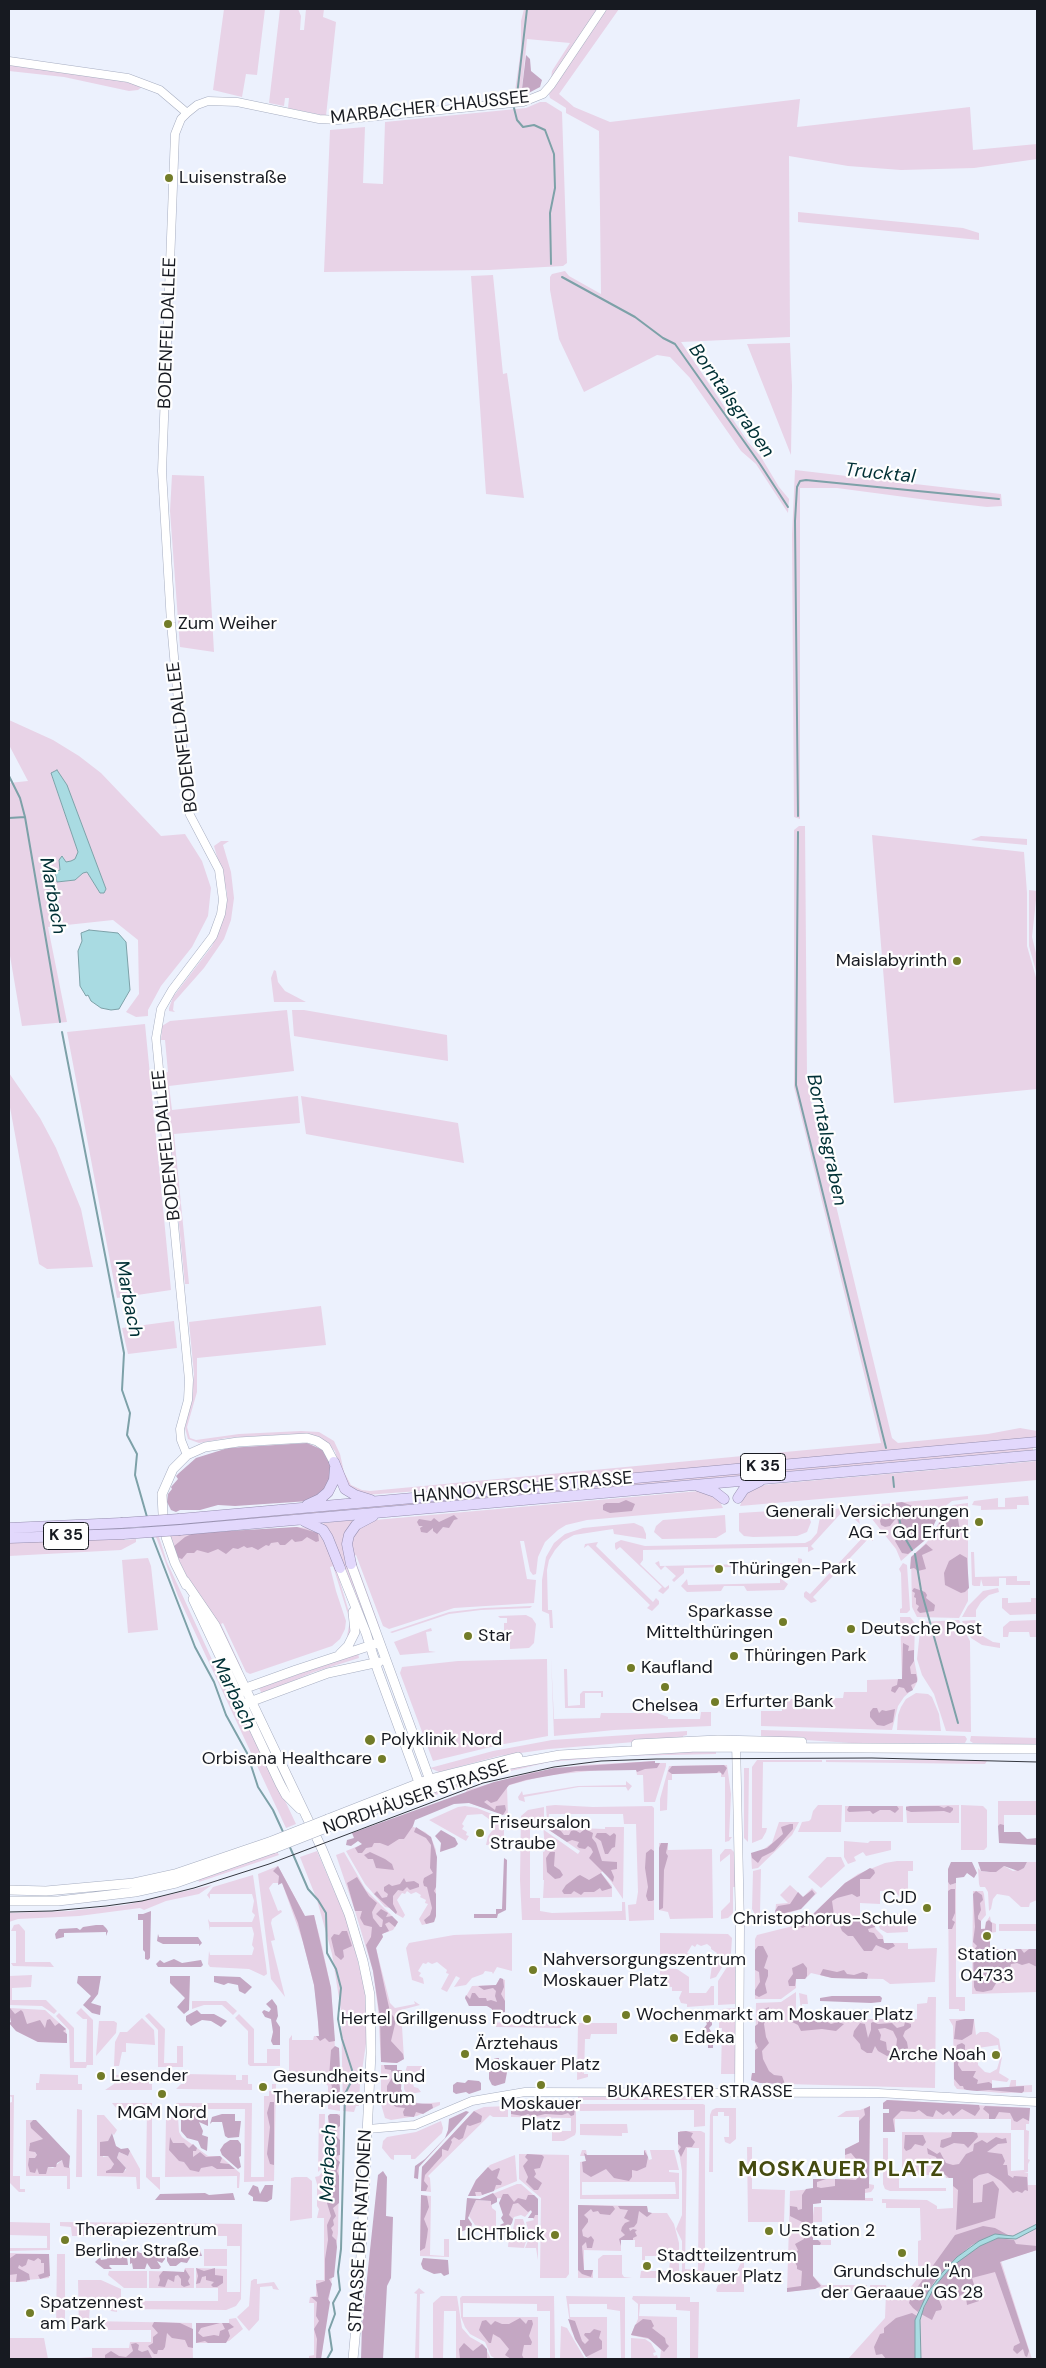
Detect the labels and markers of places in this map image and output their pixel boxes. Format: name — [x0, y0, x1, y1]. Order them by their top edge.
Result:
place label: Luisenstraße — [179, 167, 287, 189]
marker: Luisenstraße — [163, 172, 175, 184]
place label: Zum Weiher — [178, 613, 277, 635]
marker: Zum Weiher — [162, 618, 174, 630]
place label: Maislabyrinth — [836, 950, 947, 972]
marker: Maislabyrinth — [951, 955, 963, 967]
place label: Generali Versicherungen AG - Gd Erfurt — [765, 1501, 969, 1544]
marker: Generali Versicherungen AG - Gd Erfurt — [973, 1516, 985, 1528]
place label: Thüringen-Park — [729, 1558, 857, 1580]
marker: Thüringen-Park — [713, 1563, 725, 1575]
place label: Sparkasse Mittelthüringen — [646, 1601, 773, 1644]
marker: Sparkasse Mittelthüringen — [777, 1616, 789, 1628]
place label: Deutsche Post — [861, 1618, 982, 1640]
marker: Deutsche Post — [845, 1623, 857, 1635]
place label: Star — [478, 1625, 512, 1647]
marker: Star — [462, 1630, 474, 1642]
place label: Thüringen Park — [744, 1645, 867, 1667]
marker: Thüringen Park — [728, 1650, 740, 1662]
place label: Kaufland — [641, 1657, 713, 1679]
marker: Kaufland — [625, 1662, 637, 1674]
marker: Chelsea — [659, 1681, 671, 1693]
place label: Erfurter Bank — [725, 1691, 833, 1713]
place label: Chelsea — [632, 1695, 698, 1717]
marker: Erfurter Bank — [709, 1696, 721, 1708]
place label: Polyklinik Nord — [381, 1729, 502, 1751]
marker: Polyklinik Nord — [363, 1733, 377, 1747]
place label: Orbisana Healthcare — [202, 1748, 372, 1770]
marker: Orbisana Healthcare — [376, 1753, 388, 1765]
place label: Friseursalon Straube — [490, 1812, 591, 1855]
marker: Friseursalon Straube — [474, 1827, 486, 1839]
place label: CJD Christophorus-Schule — [733, 1887, 917, 1930]
marker: CJD Christophorus-Schule — [921, 1902, 933, 1914]
marker: Station 04733 — [981, 1930, 993, 1942]
place label: Station 04733 — [957, 1944, 1017, 1986]
place label: Nahversorgungszentrum Moskauer Platz — [543, 1949, 746, 1992]
marker: Nahversorgungszentrum Moskauer Platz — [527, 1964, 539, 1976]
place label: Wochenmarkt am Moskauer Platz — [636, 2004, 913, 2026]
place label: Hertel Grillgenuss Foodtruck — [341, 2008, 577, 2030]
marker: Wochenmarkt am Moskauer Platz — [620, 2009, 632, 2021]
marker: Hertel Grillgenuss Foodtruck — [581, 2013, 593, 2025]
place label: Edeka — [684, 2027, 734, 2049]
marker: Edeka — [668, 2032, 680, 2044]
place label: Ärztehaus Moskauer Platz — [475, 2033, 600, 2076]
place label: Arche Noah — [889, 2044, 986, 2066]
marker: Ärztehaus Moskauer Platz — [459, 2048, 471, 2060]
marker: Arche Noah — [990, 2049, 1002, 2061]
place label: Lesender — [111, 2065, 188, 2087]
place label: Gesundheits- und Therapiezentrum — [273, 2066, 425, 2108]
marker: Lesender — [95, 2070, 107, 2082]
marker: Moskauer Platz — [535, 2079, 547, 2091]
marker: Gesundheits- und Therapiezentrum — [257, 2081, 269, 2093]
marker: MGM Nord — [156, 2088, 168, 2100]
place label: Moskauer Platz — [501, 2093, 581, 2136]
place label: MGM Nord — [117, 2102, 207, 2124]
place label: Therapiezentrum Berliner Straße — [75, 2219, 217, 2262]
place label: U-Station 2 — [779, 2220, 875, 2242]
place label: LICHTblick — [457, 2224, 545, 2246]
marker: U-Station 2 — [763, 2225, 775, 2237]
marker: LICHTblick — [549, 2229, 561, 2241]
marker: Therapiezentrum Berliner Straße — [59, 2234, 71, 2246]
place label: Stadtteilzentrum Moskauer Platz — [657, 2245, 797, 2288]
marker: Grundschule "An der Geraaue" GS 28 — [896, 2247, 908, 2259]
marker: Stadtteilzentrum Moskauer Platz — [641, 2260, 653, 2272]
place label: Grundschule "An der Geraaue" GS 28 — [821, 2261, 983, 2304]
place label: Spatzennest am Park — [40, 2292, 143, 2334]
marker: Spatzennest am Park — [24, 2307, 36, 2319]

